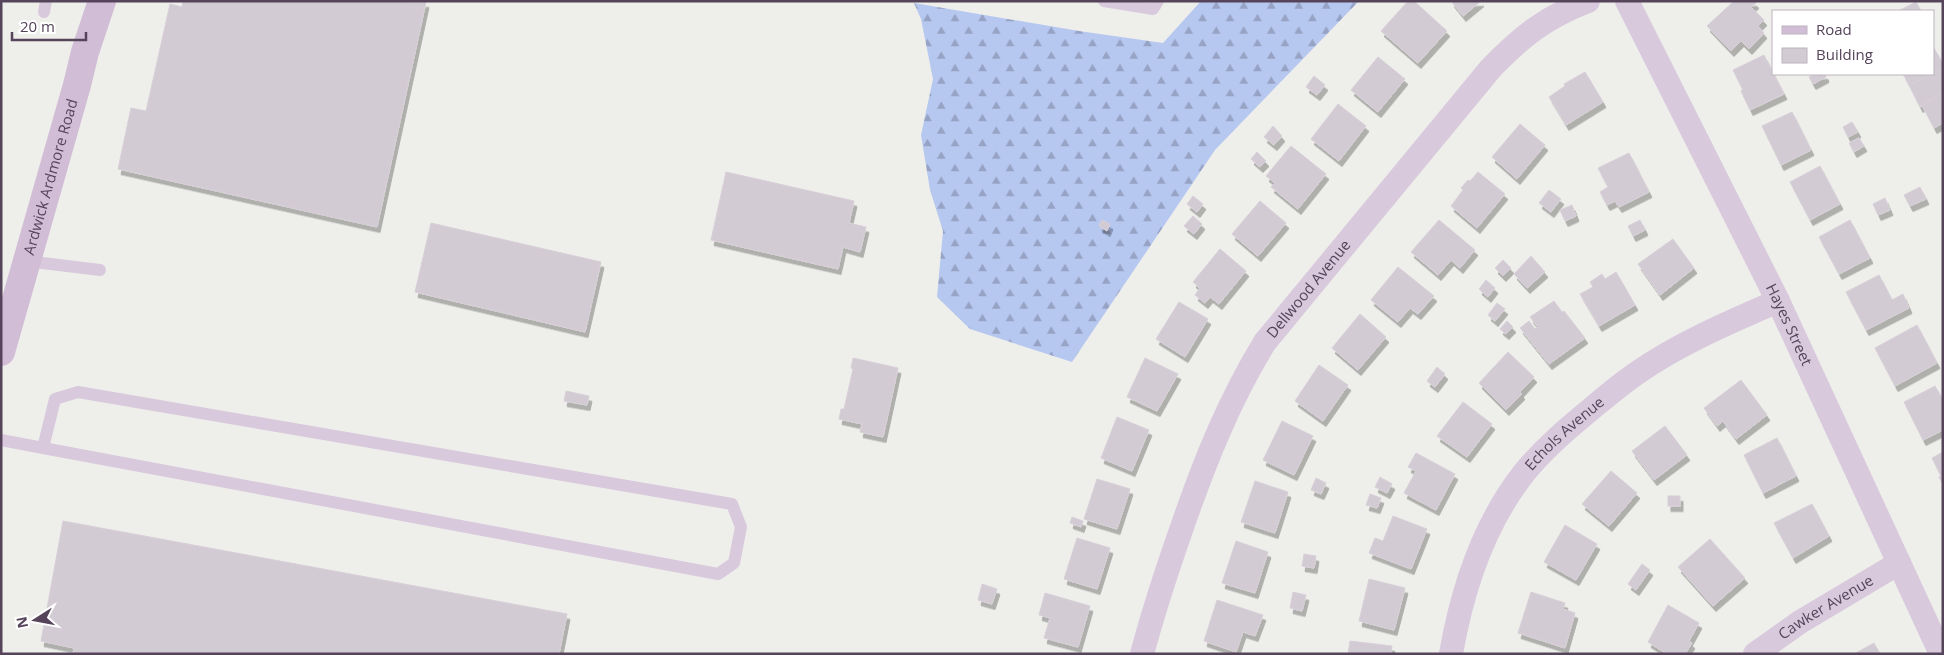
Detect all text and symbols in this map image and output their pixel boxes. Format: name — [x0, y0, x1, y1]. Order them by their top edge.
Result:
scale bar — [12, 10, 86, 42]
legend — [1772, 10, 1934, 75]
text: 20 m — [20, 16, 55, 36]
text: Road — [1816, 19, 1852, 39]
text: Building — [1816, 44, 1873, 64]
street label: Ardwick Ardmore Road — [18, 96, 82, 257]
street label: Dellwood Avenue — [1261, 235, 1354, 342]
street label: Hayes Street — [1762, 280, 1817, 369]
street label: Echols Avenue — [1520, 391, 1608, 474]
street label: Cawker Avenue — [1774, 570, 1877, 643]
north arrow — [10, 595, 60, 645]
text: N — [11, 615, 32, 630]

